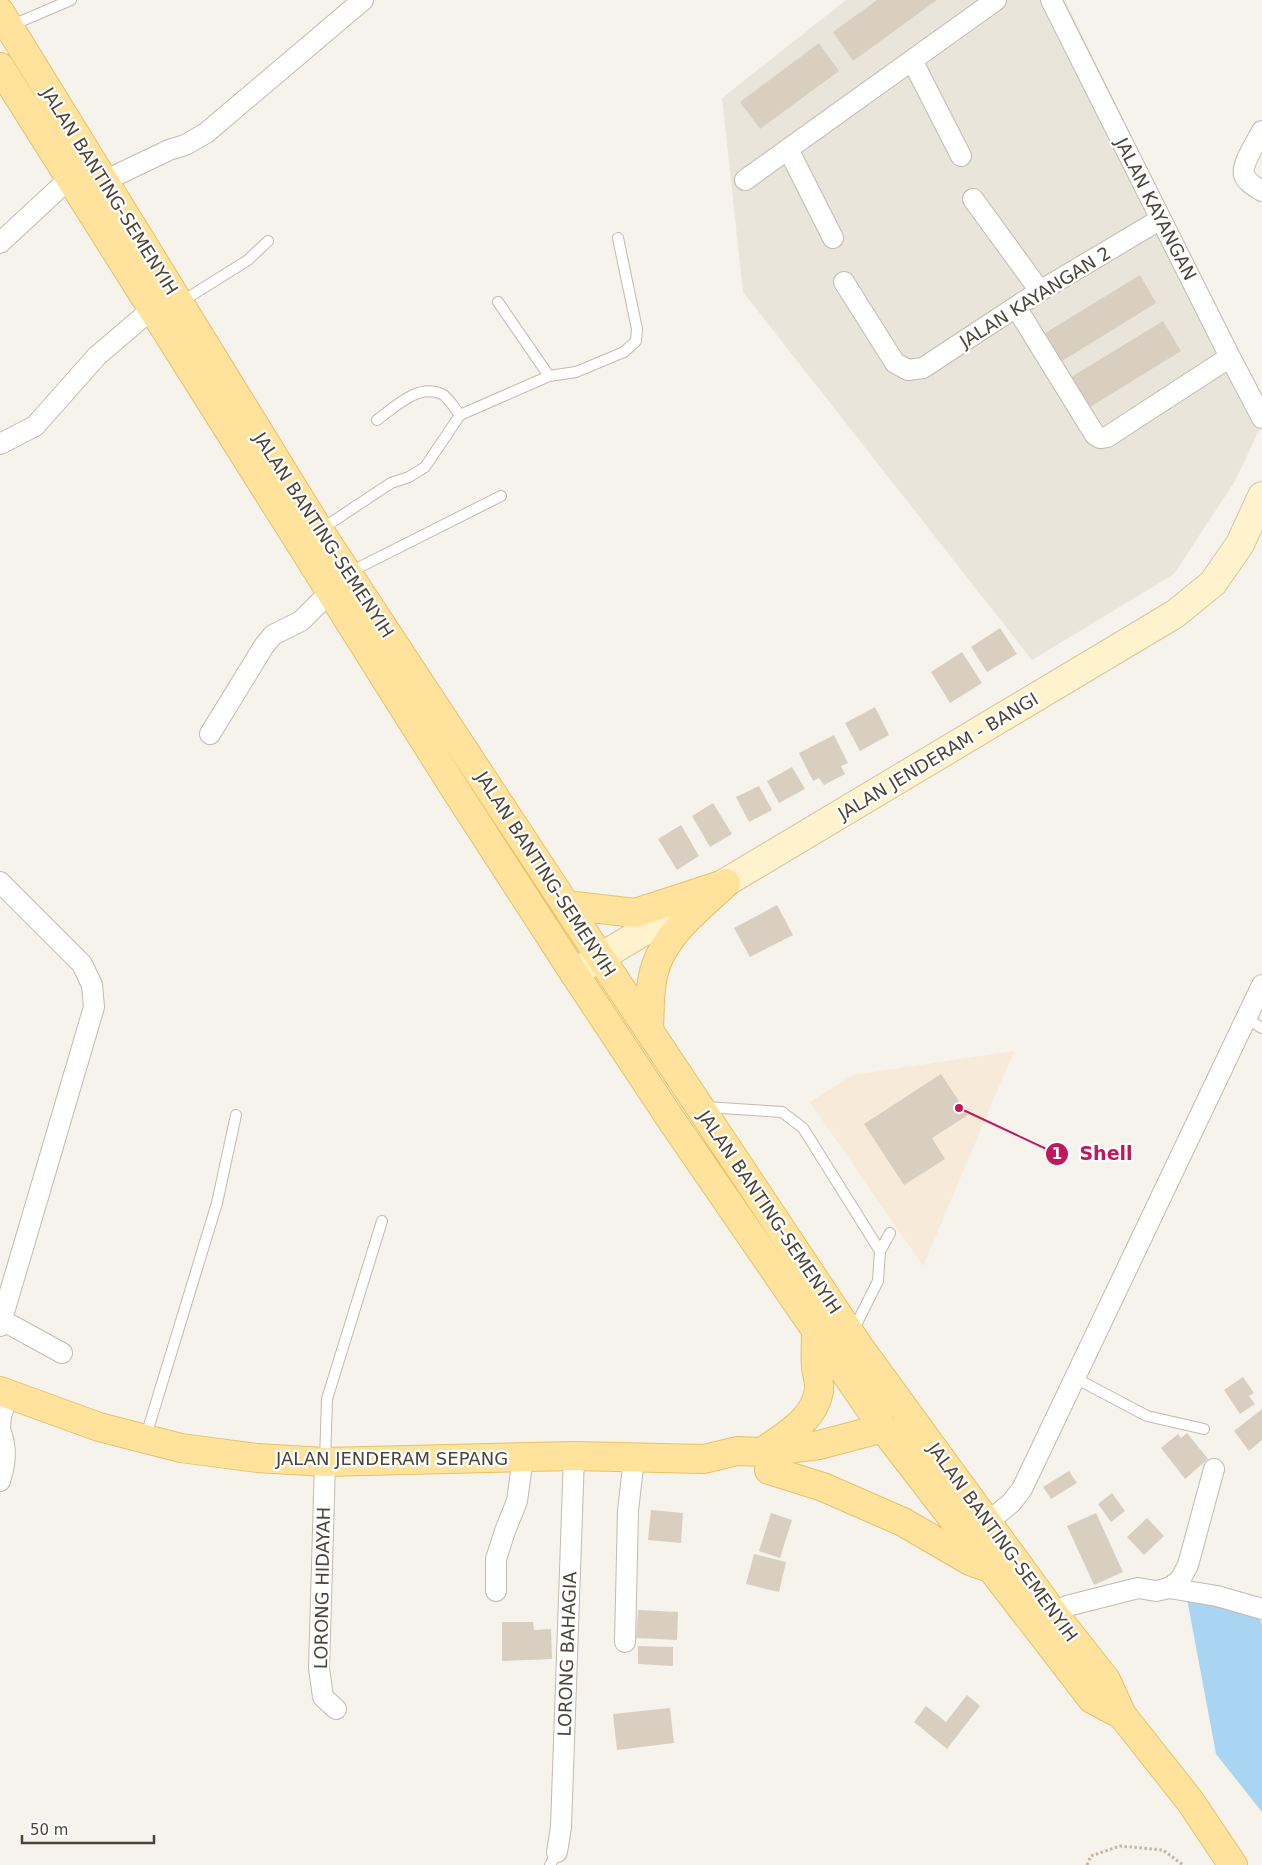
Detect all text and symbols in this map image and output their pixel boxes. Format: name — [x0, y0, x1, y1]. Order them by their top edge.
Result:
street label: JALAN BANTING-SEMENYIH — [37, 83, 183, 299]
street label: JALAN KAYANGAN — [1111, 134, 1201, 284]
street label: JALAN KAYANGAN 2 — [955, 242, 1114, 353]
street label: JALAN BANTING-SEMENYIH — [249, 428, 398, 642]
street label: JALAN JENDERAM - BANGI — [833, 688, 1042, 825]
street label: JALAN BANTING-SEMENYIH — [471, 767, 620, 981]
street label: JALAN BANTING-SEMENYIH — [693, 1106, 846, 1318]
callout: Shell — [1044, 1137, 1142, 1171]
text: Shell — [1079, 1142, 1133, 1164]
text: 1 — [1052, 1145, 1062, 1163]
street label: JALAN BANTING-SEMENYIH — [923, 1438, 1082, 1645]
street label: JALAN JENDERAM SEPANG — [275, 1448, 508, 1469]
street label: LORONG HIDAYAH — [310, 1507, 334, 1669]
street label: LORONG BAHAGIA — [554, 1570, 580, 1737]
scale bar — [22, 1812, 155, 1844]
text: 50 m — [30, 1821, 68, 1839]

